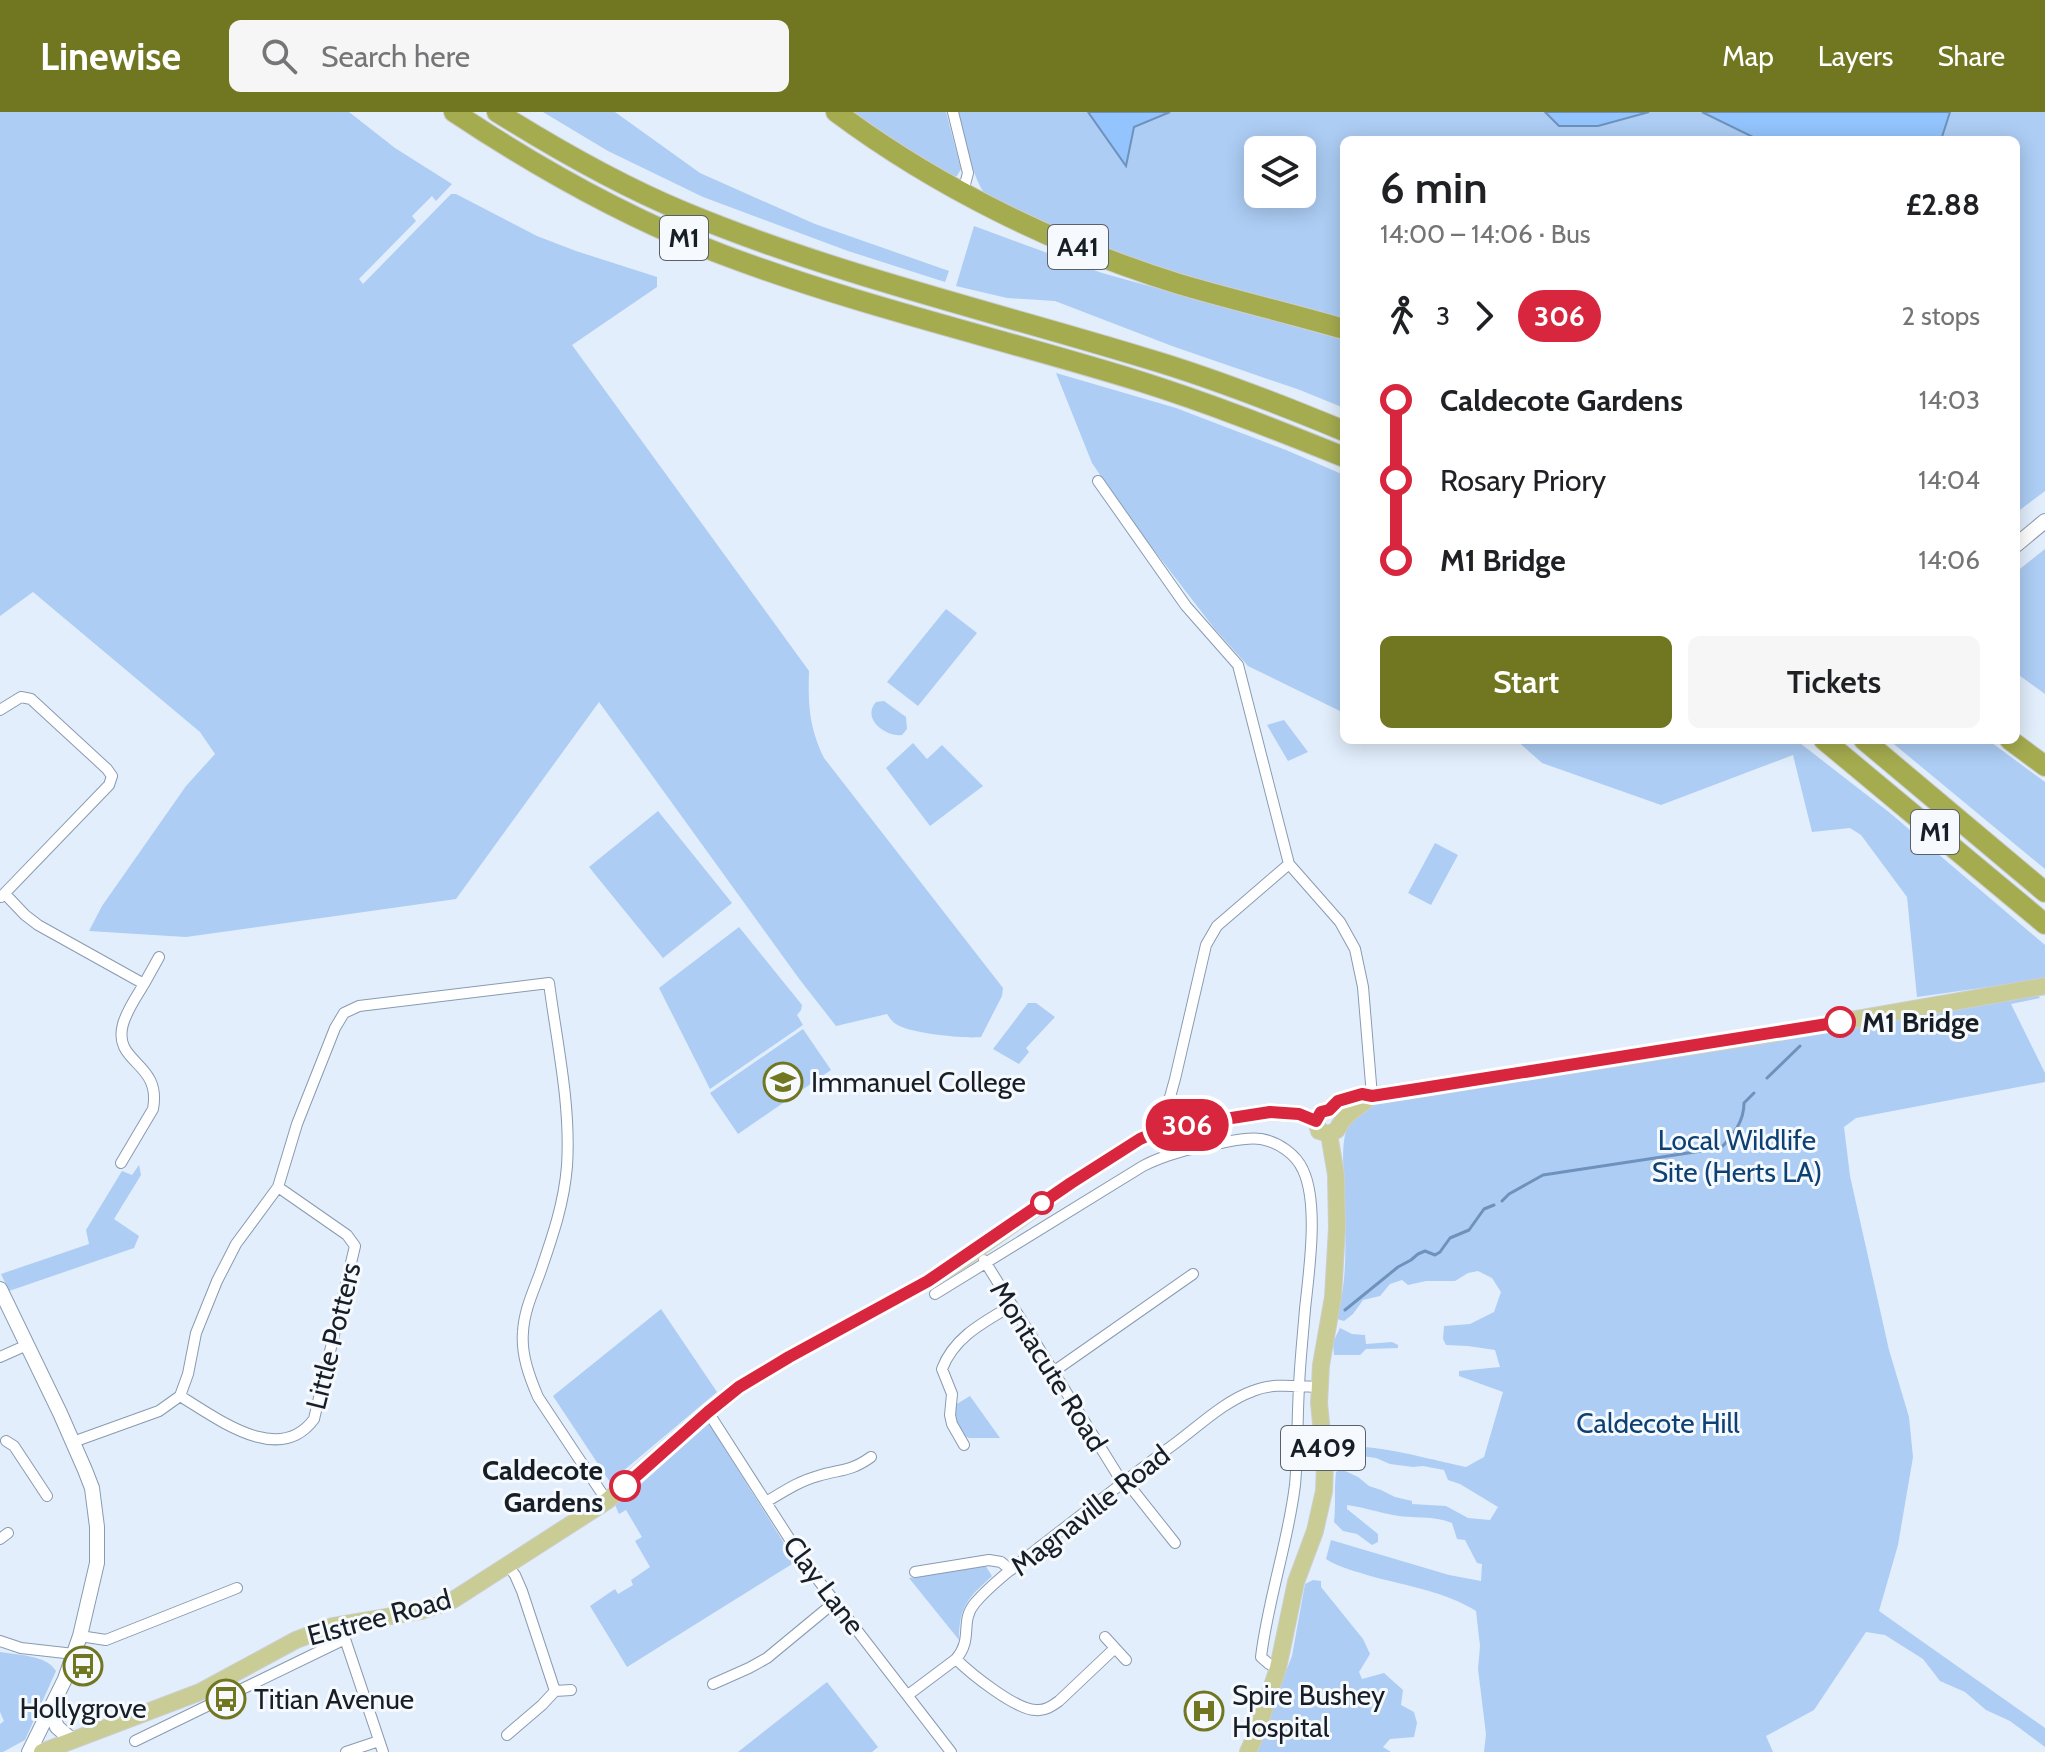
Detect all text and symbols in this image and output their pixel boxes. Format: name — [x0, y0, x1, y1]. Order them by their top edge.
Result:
search box — [229, 20, 789, 92]
text: Linewise — [40, 33, 181, 80]
icon: search — [257, 34, 301, 78]
text: Search here — [321, 38, 470, 75]
text: Map — [1722, 39, 1774, 73]
text: Layers — [1818, 39, 1893, 73]
text: Share — [1937, 39, 2005, 73]
map controls — [1244, 136, 1316, 208]
button: layers — [1244, 136, 1316, 208]
text: 6 min — [1380, 161, 1488, 214]
text: £2.88 — [1906, 186, 1980, 223]
road number: M1 — [660, 216, 708, 260]
text: 14:00 – 14:06 · Bus — [1380, 218, 1591, 250]
road number: A41 — [1048, 225, 1108, 269]
icon: walk — [1380, 294, 1424, 338]
icon: forward — [1462, 294, 1506, 338]
text: 306 — [1534, 299, 1585, 333]
text: 3 — [1436, 300, 1450, 332]
text: 2 stops — [1902, 300, 1980, 332]
text: Caldecote Gardens — [1440, 382, 1683, 419]
text: 14:03 — [1919, 384, 1980, 416]
text: Rosary Priory — [1440, 462, 1606, 499]
text: 14:04 — [1918, 464, 1980, 496]
text: M1 Bridge — [1440, 542, 1566, 579]
text: 14:06 — [1918, 544, 1980, 576]
button: Start — [1380, 636, 1672, 728]
button: Tickets — [1688, 636, 1980, 728]
road number: M1 — [1911, 810, 1959, 854]
place label: M1 Bridge — [1862, 1005, 1979, 1039]
marker: M1 Bridge — [1825, 1007, 1855, 1037]
school or university icon: Immanuel College — [762, 1061, 804, 1103]
place label: Immanuel College — [811, 1065, 1026, 1099]
line badge: 306 — [1141, 1099, 1233, 1151]
text: 306 — [1162, 1108, 1212, 1142]
park label: Local Wildlife Site (Herts LA) — [1652, 1123, 1822, 1189]
unlabelled marker — [1031, 1192, 1053, 1214]
street label: Little Potters — [298, 1259, 368, 1413]
street label: Montacute Road — [983, 1275, 1115, 1457]
park label: Caldecote Hill — [1576, 1406, 1740, 1440]
road number: A409 — [1281, 1426, 1365, 1470]
street label: Magnaville Road — [1004, 1437, 1176, 1583]
place label: Caldecote Gardens — [482, 1453, 603, 1519]
marker: Caldecote Gardens — [610, 1471, 640, 1501]
street label: Clay Lane — [776, 1529, 872, 1641]
street label: Elstree Road — [303, 1582, 455, 1652]
bus stop icon: Hollygrove — [62, 1645, 104, 1687]
bus stop icon: Titian Avenue — [205, 1678, 247, 1720]
place label: Spire Bushey Hospital — [1232, 1678, 1385, 1744]
place label: Titian Avenue — [254, 1682, 414, 1716]
hospital icon: Spire Bushey Hospital — [1183, 1690, 1225, 1732]
place label: Hollygrove — [19, 1691, 147, 1725]

